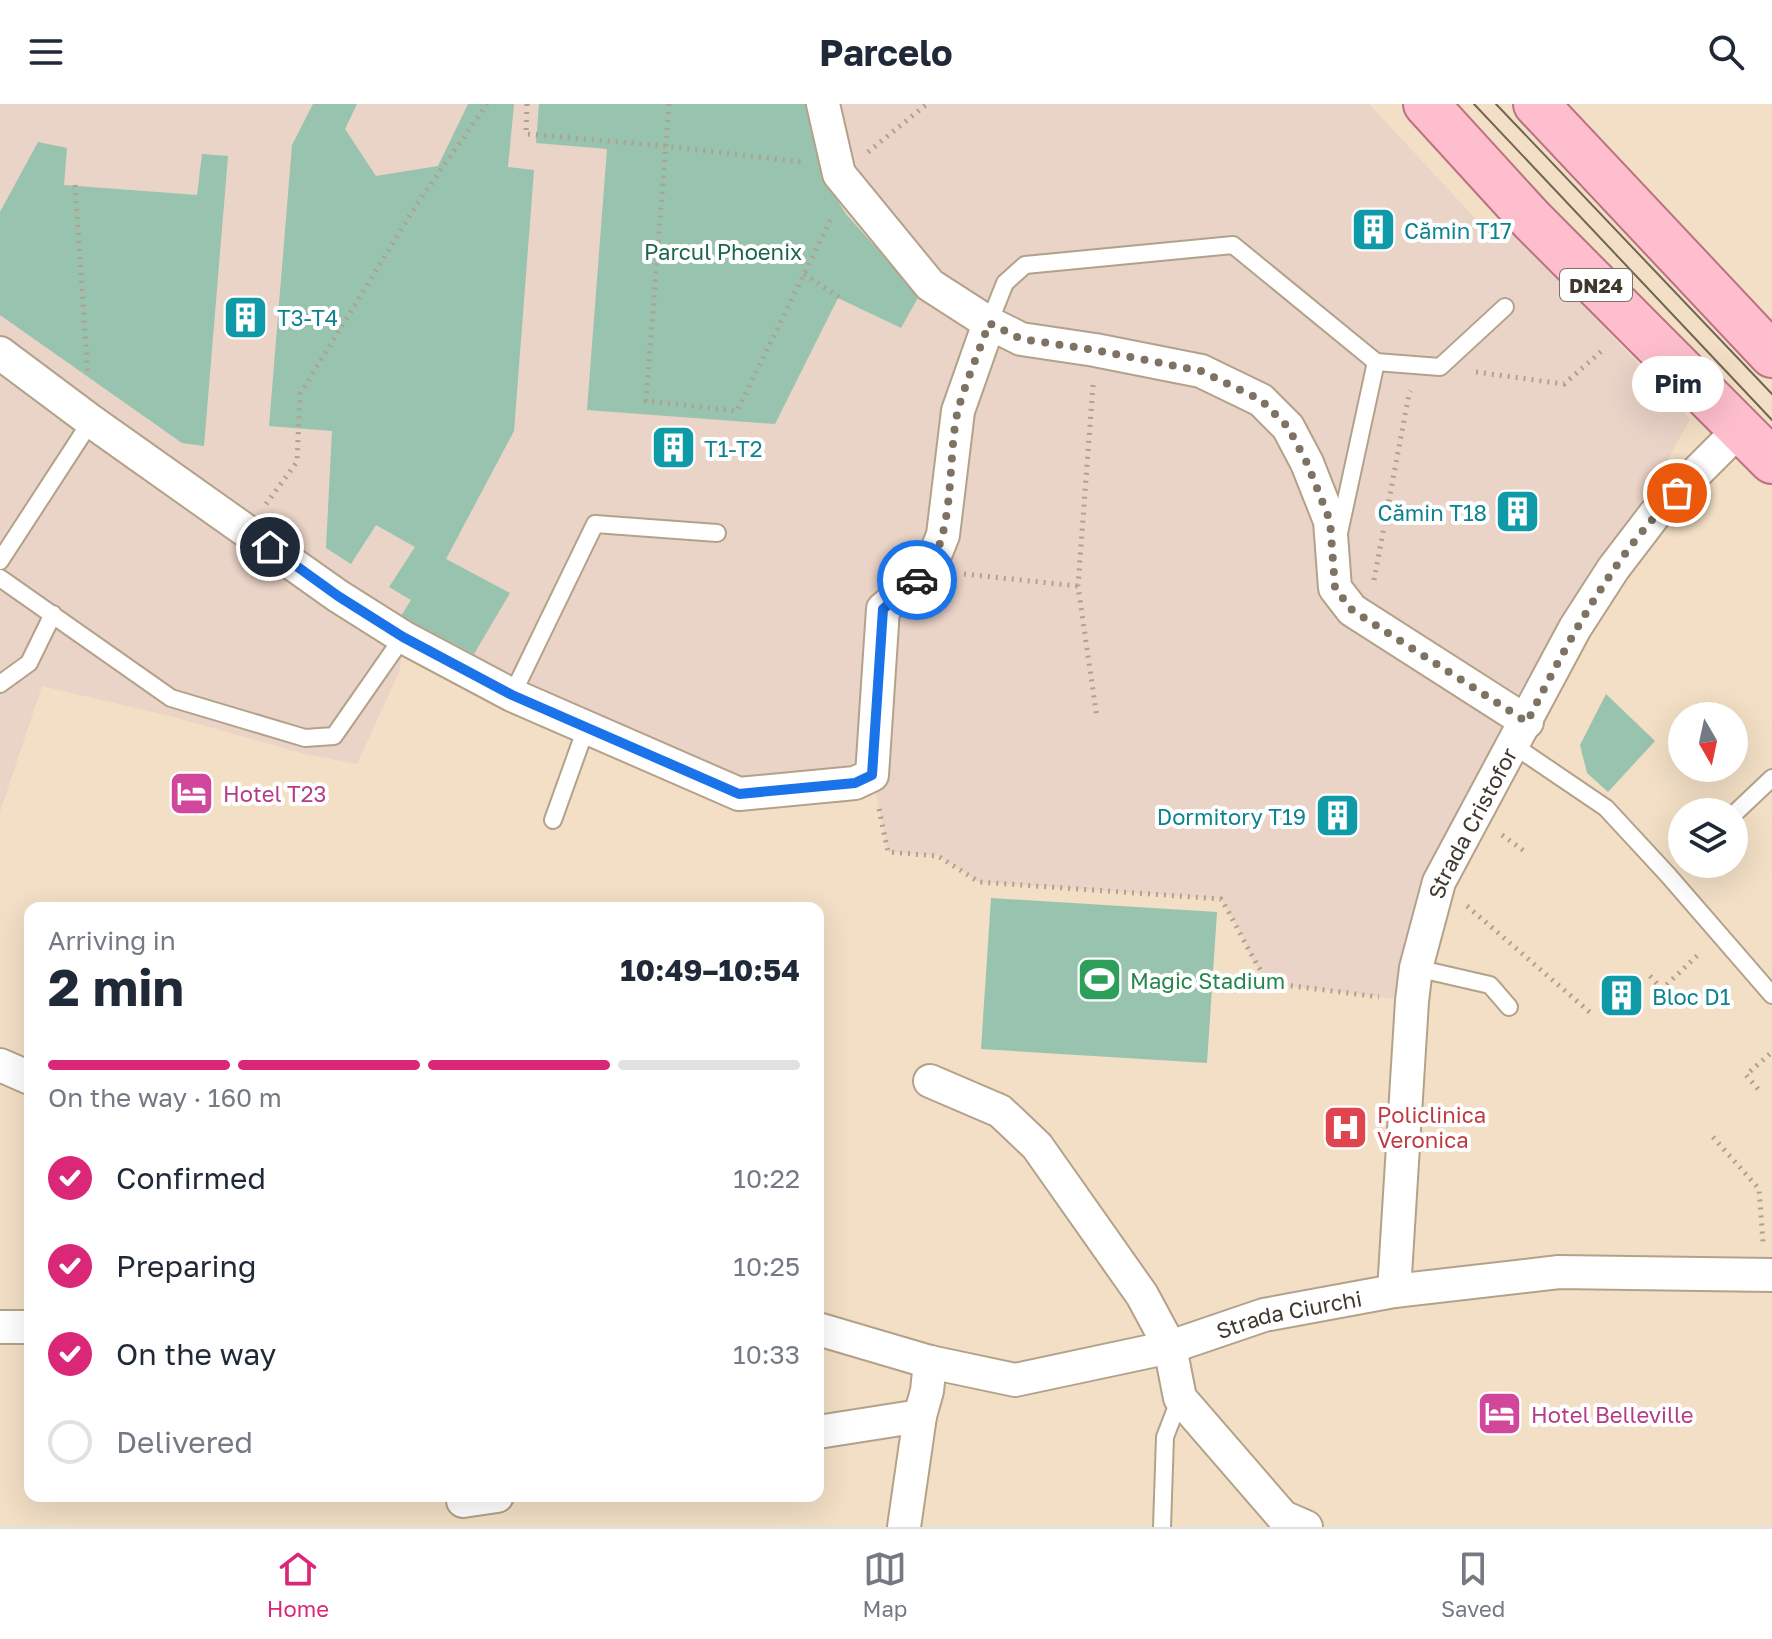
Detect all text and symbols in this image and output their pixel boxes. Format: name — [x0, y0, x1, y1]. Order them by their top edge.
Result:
icon: menu — [24, 30, 68, 74]
icon: search — [1704, 30, 1748, 74]
text: Parcelo — [819, 31, 953, 74]
building icon: Cămin T17 — [1349, 206, 1397, 254]
place label: Cămin T17 — [1404, 217, 1512, 244]
park label: Parcul Phoenix — [644, 238, 802, 265]
road number: DN24 — [1560, 269, 1632, 301]
building icon: T3-T4 — [222, 293, 270, 341]
place label: T3-T4 — [277, 304, 338, 331]
callout: Pim — [1631, 357, 1723, 413]
text: Pim — [1654, 368, 1702, 399]
building icon: T1-T2 — [649, 424, 697, 472]
place label: T1-T2 — [704, 435, 762, 462]
pin — [1643, 459, 1711, 527]
icon: bag — [1655, 471, 1699, 515]
building icon: Cămin T18 — [1494, 488, 1542, 536]
place label: Cămin T18 — [1377, 499, 1487, 526]
pin — [236, 513, 304, 581]
icon: home — [248, 525, 292, 569]
courier — [877, 540, 957, 620]
icon: car — [895, 558, 939, 602]
north arrow — [1668, 702, 1748, 782]
map controls — [1668, 702, 1748, 878]
street label: Strada Cristofor — [1422, 742, 1522, 901]
hotel icon: Hotel T23 — [168, 769, 216, 817]
place label: Hotel T23 — [223, 780, 326, 807]
building icon: Dormitory T19 — [1313, 792, 1361, 840]
button: layers — [1668, 798, 1748, 878]
place label: Dormitory T19 — [1157, 803, 1306, 830]
text: Arriving in — [48, 925, 176, 956]
text: 10:49–10:54 — [620, 952, 800, 988]
text: 2 min — [48, 955, 184, 1017]
sports icon: Magic Stadium — [1075, 956, 1123, 1004]
place label: Magic Stadium — [1130, 967, 1285, 994]
building icon: Bloc D1 — [1597, 972, 1645, 1020]
place label: Bloc D1 — [1652, 983, 1731, 1010]
text: On the way · 160 m — [48, 1082, 282, 1113]
place label: Policlinica Veronica — [1377, 1101, 1486, 1153]
hospital icon: Policlinica Veronica — [1322, 1103, 1370, 1151]
icon: check — [48, 1156, 92, 1200]
text: Confirmed — [116, 1160, 266, 1196]
text: 10:22 — [733, 1163, 800, 1194]
icon: check — [48, 1244, 92, 1288]
text: Preparing — [116, 1248, 257, 1284]
text: 10:25 — [733, 1251, 800, 1282]
street label: Strada Ciurchi — [1213, 1284, 1364, 1344]
icon: check — [48, 1332, 92, 1376]
text: On the way — [116, 1336, 276, 1372]
text: 10:33 — [733, 1339, 800, 1370]
hotel icon: Hotel Belleville — [1476, 1390, 1524, 1438]
place label: Hotel Belleville — [1531, 1401, 1694, 1428]
text: Delivered — [116, 1424, 253, 1460]
tab: Home — [267, 1547, 329, 1622]
tab: Map — [863, 1547, 907, 1622]
tab: Saved — [1441, 1547, 1505, 1622]

